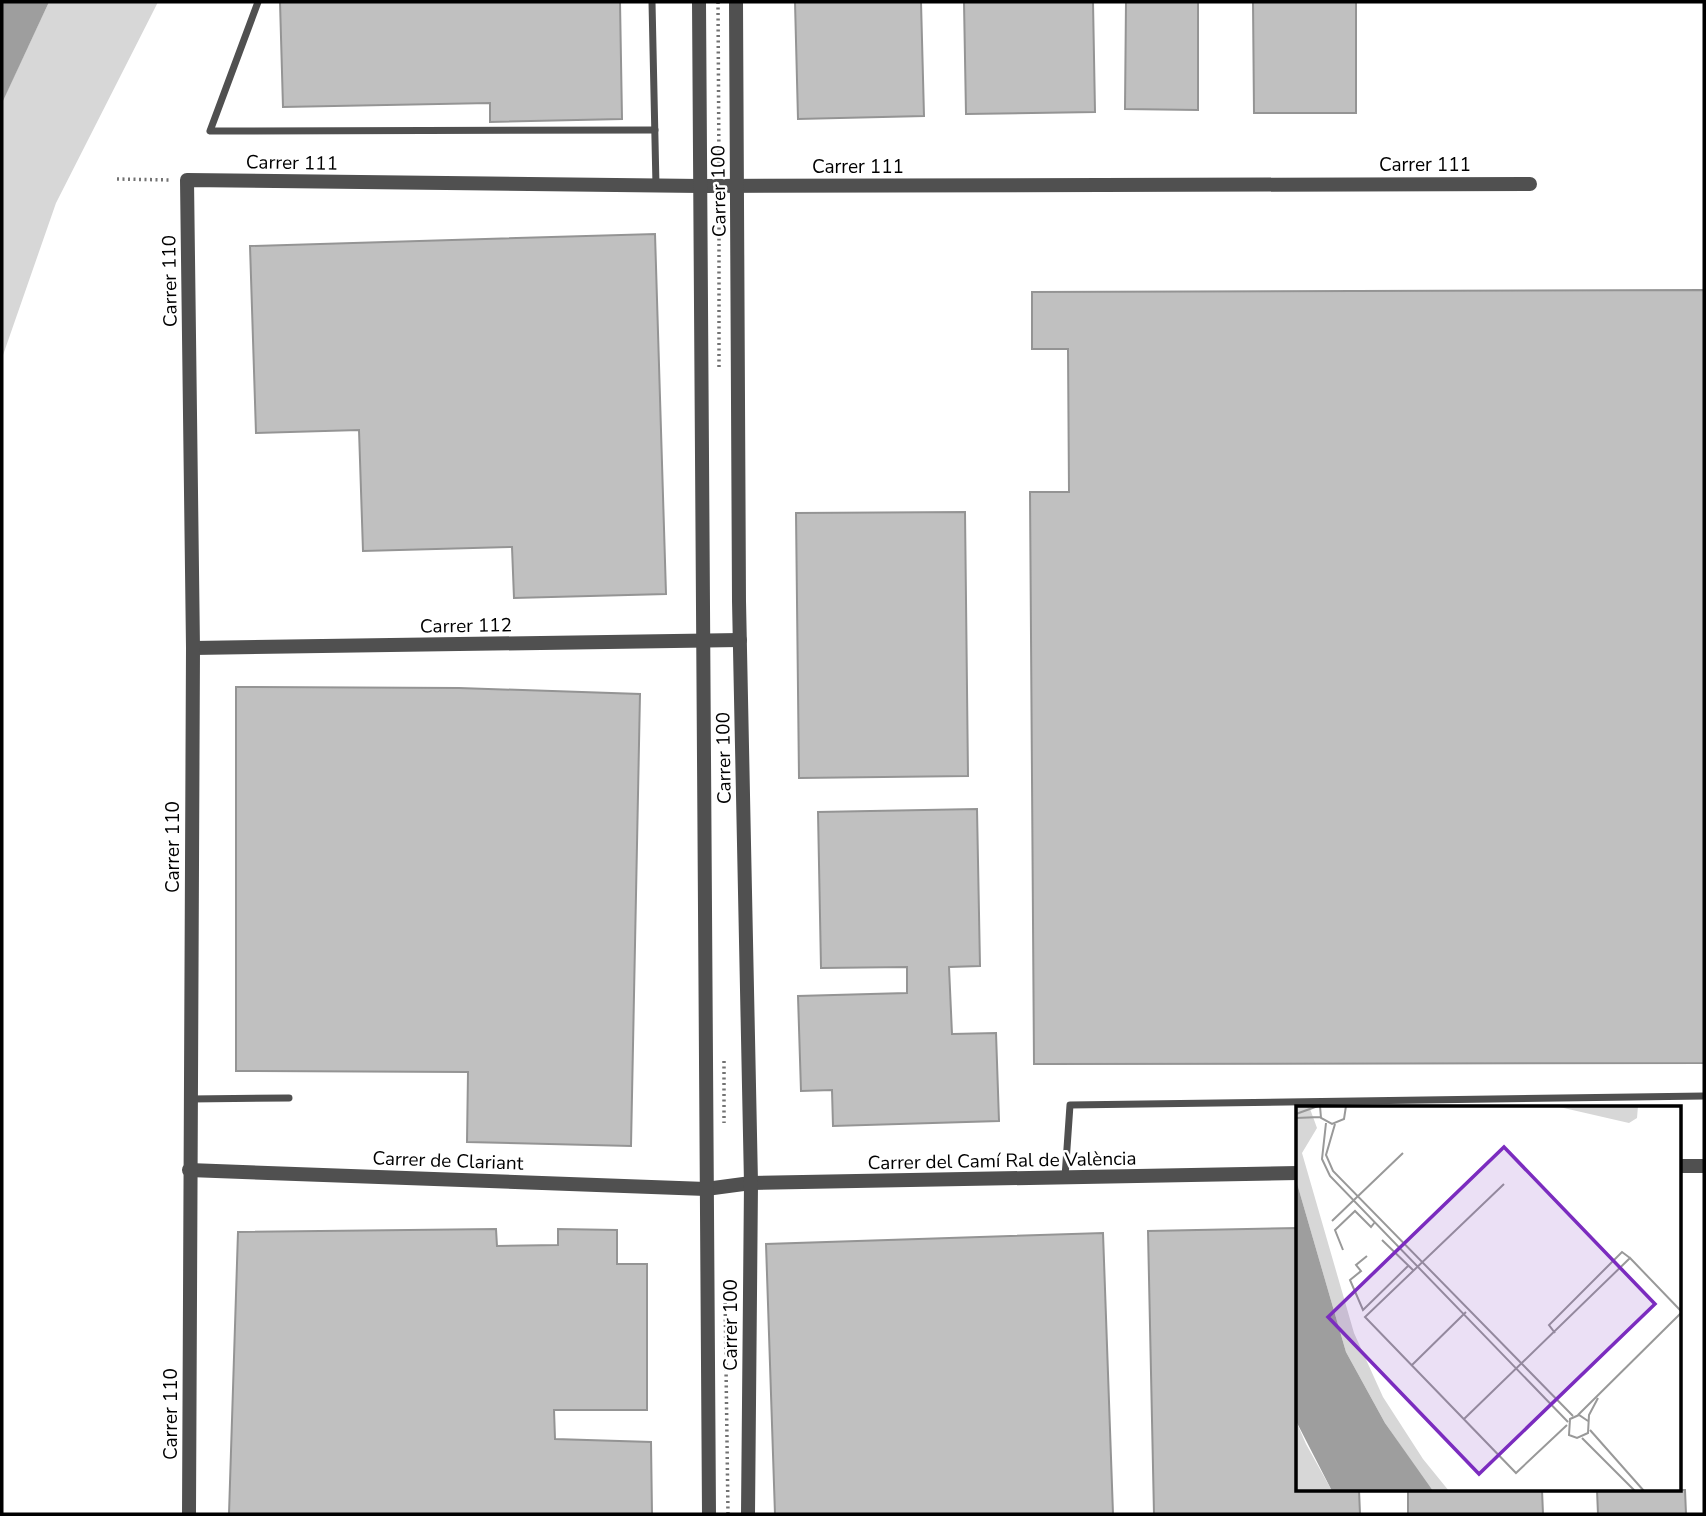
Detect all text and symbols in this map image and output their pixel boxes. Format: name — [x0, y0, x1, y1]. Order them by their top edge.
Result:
street label: Carrer 100 — [705, 145, 733, 237]
street label: Carrer 111 — [246, 149, 338, 177]
street label: Carrer 111 — [1379, 152, 1471, 178]
street label: Carrer 111 — [812, 154, 904, 180]
street label: Carrer 110 — [156, 235, 184, 327]
street label: Carrer 112 — [420, 612, 512, 640]
street label: Carrer 100 — [710, 712, 738, 804]
street label: Carrer 110 — [160, 801, 186, 893]
inset map — [1296, 1106, 1682, 1492]
street label: Carrer de Clariant — [372, 1145, 524, 1177]
street label: Carrer del Camí Ral de València — [867, 1146, 1137, 1176]
street label: Carrer 100 — [718, 1279, 744, 1371]
street label: Carrer 110 — [158, 1368, 184, 1460]

